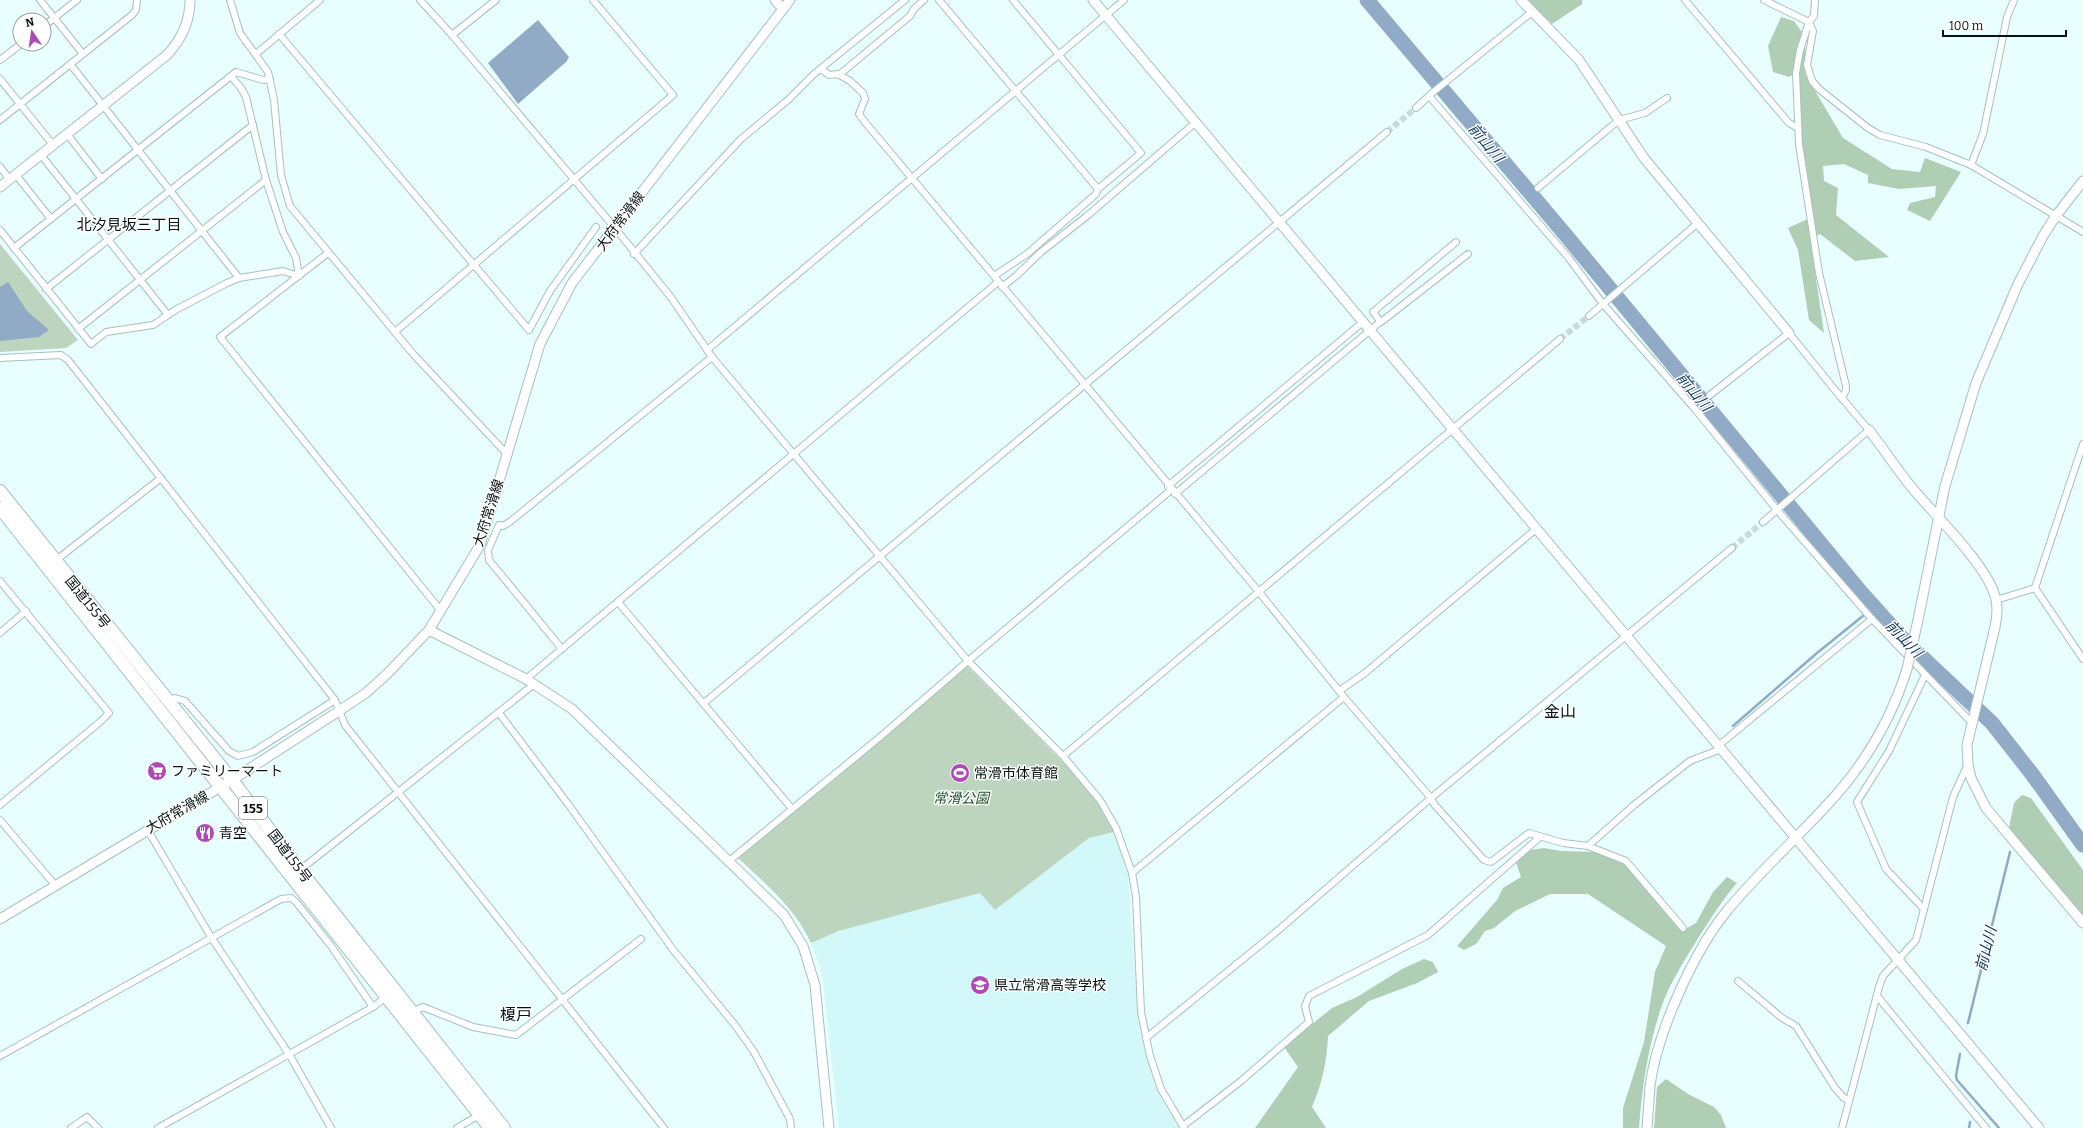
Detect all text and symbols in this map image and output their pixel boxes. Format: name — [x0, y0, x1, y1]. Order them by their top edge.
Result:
north arrow — [12, 12, 52, 52]
scale bar — [1943, 12, 2066, 38]
text: N — [24, 15, 36, 30]
text: 100 m — [1949, 19, 1984, 33]
water label: 前山川 — [1465, 120, 1509, 168]
street label: 大府常滑線 — [593, 188, 648, 254]
district label: 北汐見坂三丁目 — [76, 216, 182, 234]
water label: 前山川 — [1673, 369, 1717, 417]
street label: 大府常滑線 — [470, 477, 507, 549]
street label: 国道155号 — [61, 573, 114, 632]
water label: 前山川 — [1882, 617, 1927, 663]
district label: 金山 — [1544, 702, 1576, 721]
supermarket icon: ファミリーマート — [146, 760, 168, 782]
sports icon: 常滑市体育館 — [949, 762, 971, 784]
place label: ファミリーマート — [171, 763, 283, 780]
place label: 常滑市体育館 — [974, 765, 1058, 782]
street label: 大府常滑線 — [143, 788, 212, 837]
park label: 常滑公園 — [933, 790, 991, 807]
road number: 155 — [239, 797, 267, 819]
restaurant icon: 青空 — [194, 822, 216, 844]
place label: 青空 — [219, 825, 247, 842]
street label: 国道155号 — [264, 826, 315, 886]
water label: 前山川 — [1972, 923, 2001, 973]
school or university icon: 県立常滑高等学校 — [969, 974, 991, 996]
place label: 県立常滑高等学校 — [994, 977, 1106, 994]
district label: 榎戸 — [500, 1005, 532, 1024]

